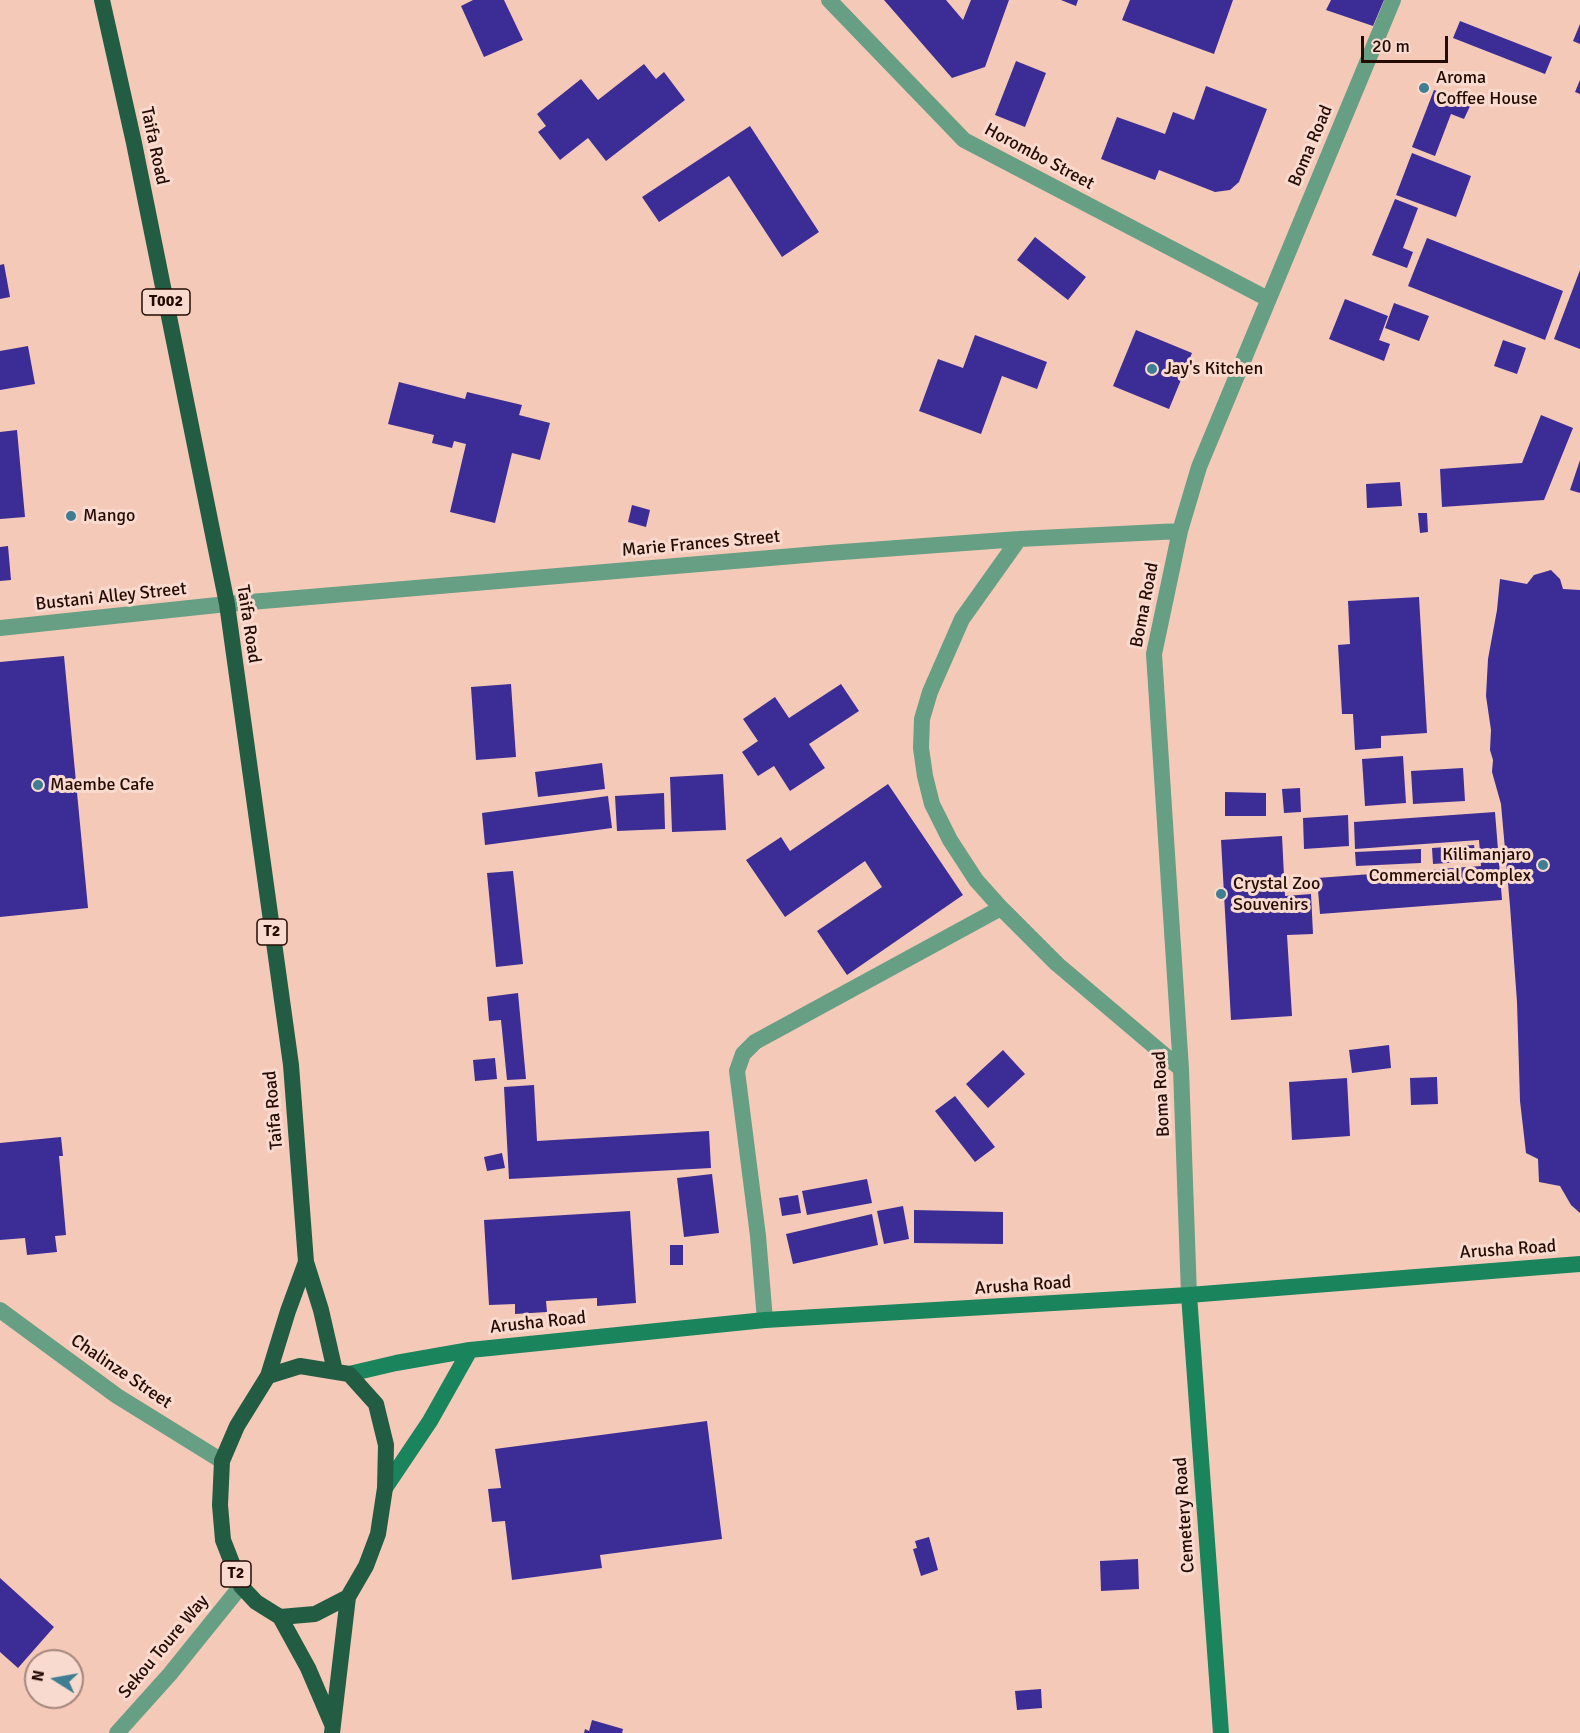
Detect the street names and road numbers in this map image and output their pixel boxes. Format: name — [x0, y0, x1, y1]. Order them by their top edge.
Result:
street label: Boma Road — [1284, 102, 1338, 190]
street label: Taifa Road — [135, 105, 173, 187]
street label: Horombo Street — [980, 119, 1098, 195]
road number: T002 — [142, 289, 190, 315]
street label: Marie Frances Street — [621, 526, 781, 562]
street label: Boma Road — [1126, 561, 1164, 649]
street label: Bustani Alley Street — [34, 578, 188, 616]
street label: Taifa Road — [231, 583, 265, 665]
road number: T2 — [257, 919, 287, 945]
street label: Boma Road — [1149, 1050, 1175, 1138]
street label: Taifa Road — [260, 1070, 288, 1150]
street label: Arusha Road — [1459, 1236, 1557, 1264]
street label: Arusha Road — [974, 1272, 1072, 1300]
street label: Arusha Road — [489, 1307, 587, 1339]
street label: Chalinze Street — [66, 1330, 176, 1414]
street label: Cemetery Road — [1170, 1456, 1200, 1574]
road number: T2 — [221, 1561, 251, 1587]
street label: Sekou Toure Way — [114, 1591, 214, 1703]

